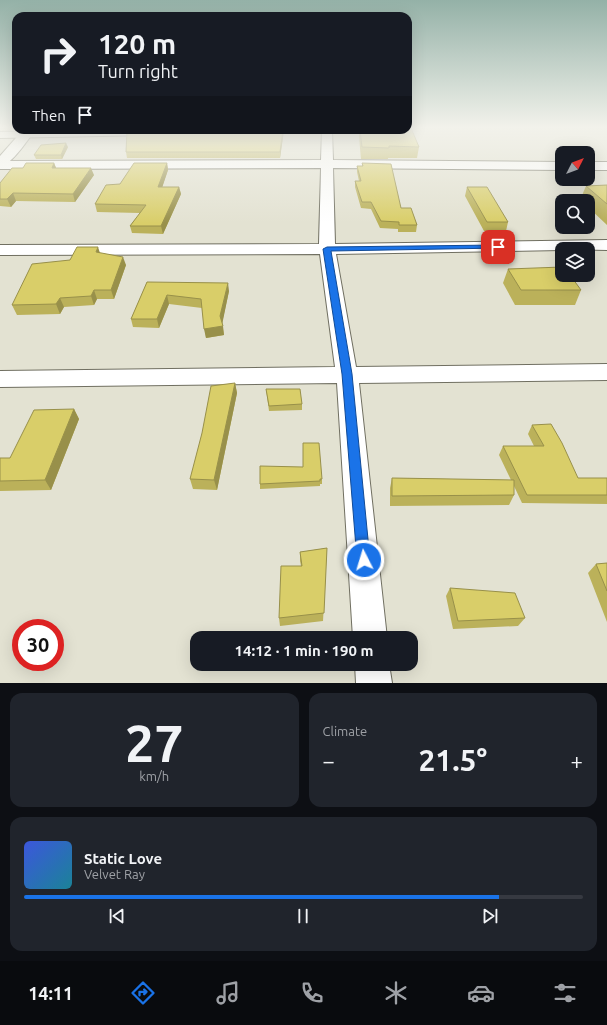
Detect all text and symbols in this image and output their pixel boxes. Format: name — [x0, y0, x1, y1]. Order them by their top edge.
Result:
icon: right — [32, 28, 84, 80]
text: 120 m — [98, 28, 176, 59]
text: Turn right — [98, 61, 178, 81]
icon: arrive — [74, 104, 96, 126]
text: Then — [32, 107, 66, 124]
north arrow — [555, 146, 595, 186]
map controls — [555, 146, 595, 282]
button: search — [555, 194, 595, 234]
pin — [481, 230, 515, 264]
icon: arrive — [487, 236, 509, 258]
button: layers — [555, 242, 595, 282]
position arrow — [343, 539, 385, 581]
speed limit sign: 30 — [12, 619, 64, 671]
text: 14:12 · 1 min · 190 m — [235, 642, 373, 659]
text: 27 — [125, 714, 184, 772]
text: Climate — [323, 724, 367, 738]
text: 21.5° — [418, 743, 487, 777]
text: − — [323, 748, 335, 773]
text: + — [571, 748, 583, 773]
text: km/h — [139, 769, 169, 783]
text: Static Love — [84, 850, 162, 867]
text: Velvet Ray — [84, 867, 145, 881]
icon: previous — [106, 905, 128, 927]
icon: pause — [292, 905, 314, 927]
icon: next — [479, 905, 501, 927]
icon: directions — [129, 979, 157, 1007]
icon: music — [214, 979, 242, 1007]
icon: phone — [298, 979, 326, 1007]
icon: climate — [382, 979, 410, 1007]
icon: car — [467, 979, 495, 1007]
icon: filters — [551, 979, 579, 1007]
text: 14:11 — [28, 983, 73, 1003]

